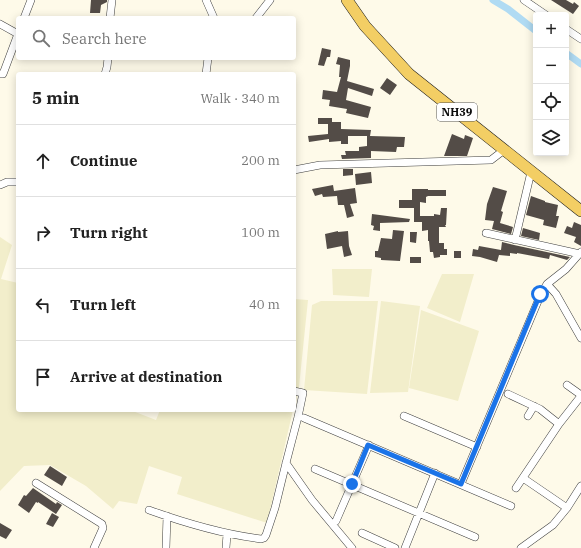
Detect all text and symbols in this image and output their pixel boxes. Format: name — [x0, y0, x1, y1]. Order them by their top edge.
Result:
map controls — [533, 12, 569, 156]
button: + — [533, 12, 569, 48]
search box — [16, 16, 296, 60]
icon: search — [30, 27, 52, 49]
text: Search here — [62, 29, 147, 48]
button: − — [533, 48, 569, 84]
button: locate — [533, 84, 569, 120]
text: 5 min — [32, 87, 80, 109]
text: Walk · 340 m — [201, 90, 280, 107]
road number: NH39 — [437, 103, 477, 121]
button: layers — [533, 120, 569, 156]
icon: ahead — [32, 150, 54, 172]
text: Continue — [70, 151, 137, 170]
text: 200 m — [241, 152, 280, 169]
icon: right — [32, 222, 54, 244]
text: Turn right — [70, 223, 148, 242]
text: 100 m — [241, 224, 280, 241]
route start — [531, 285, 549, 303]
icon: left — [32, 294, 54, 316]
text: Turn left — [70, 295, 136, 314]
text: 40 m — [249, 296, 280, 313]
icon: arrive — [32, 366, 54, 388]
text: Arrive at destination — [70, 367, 222, 386]
route end — [343, 475, 361, 493]

